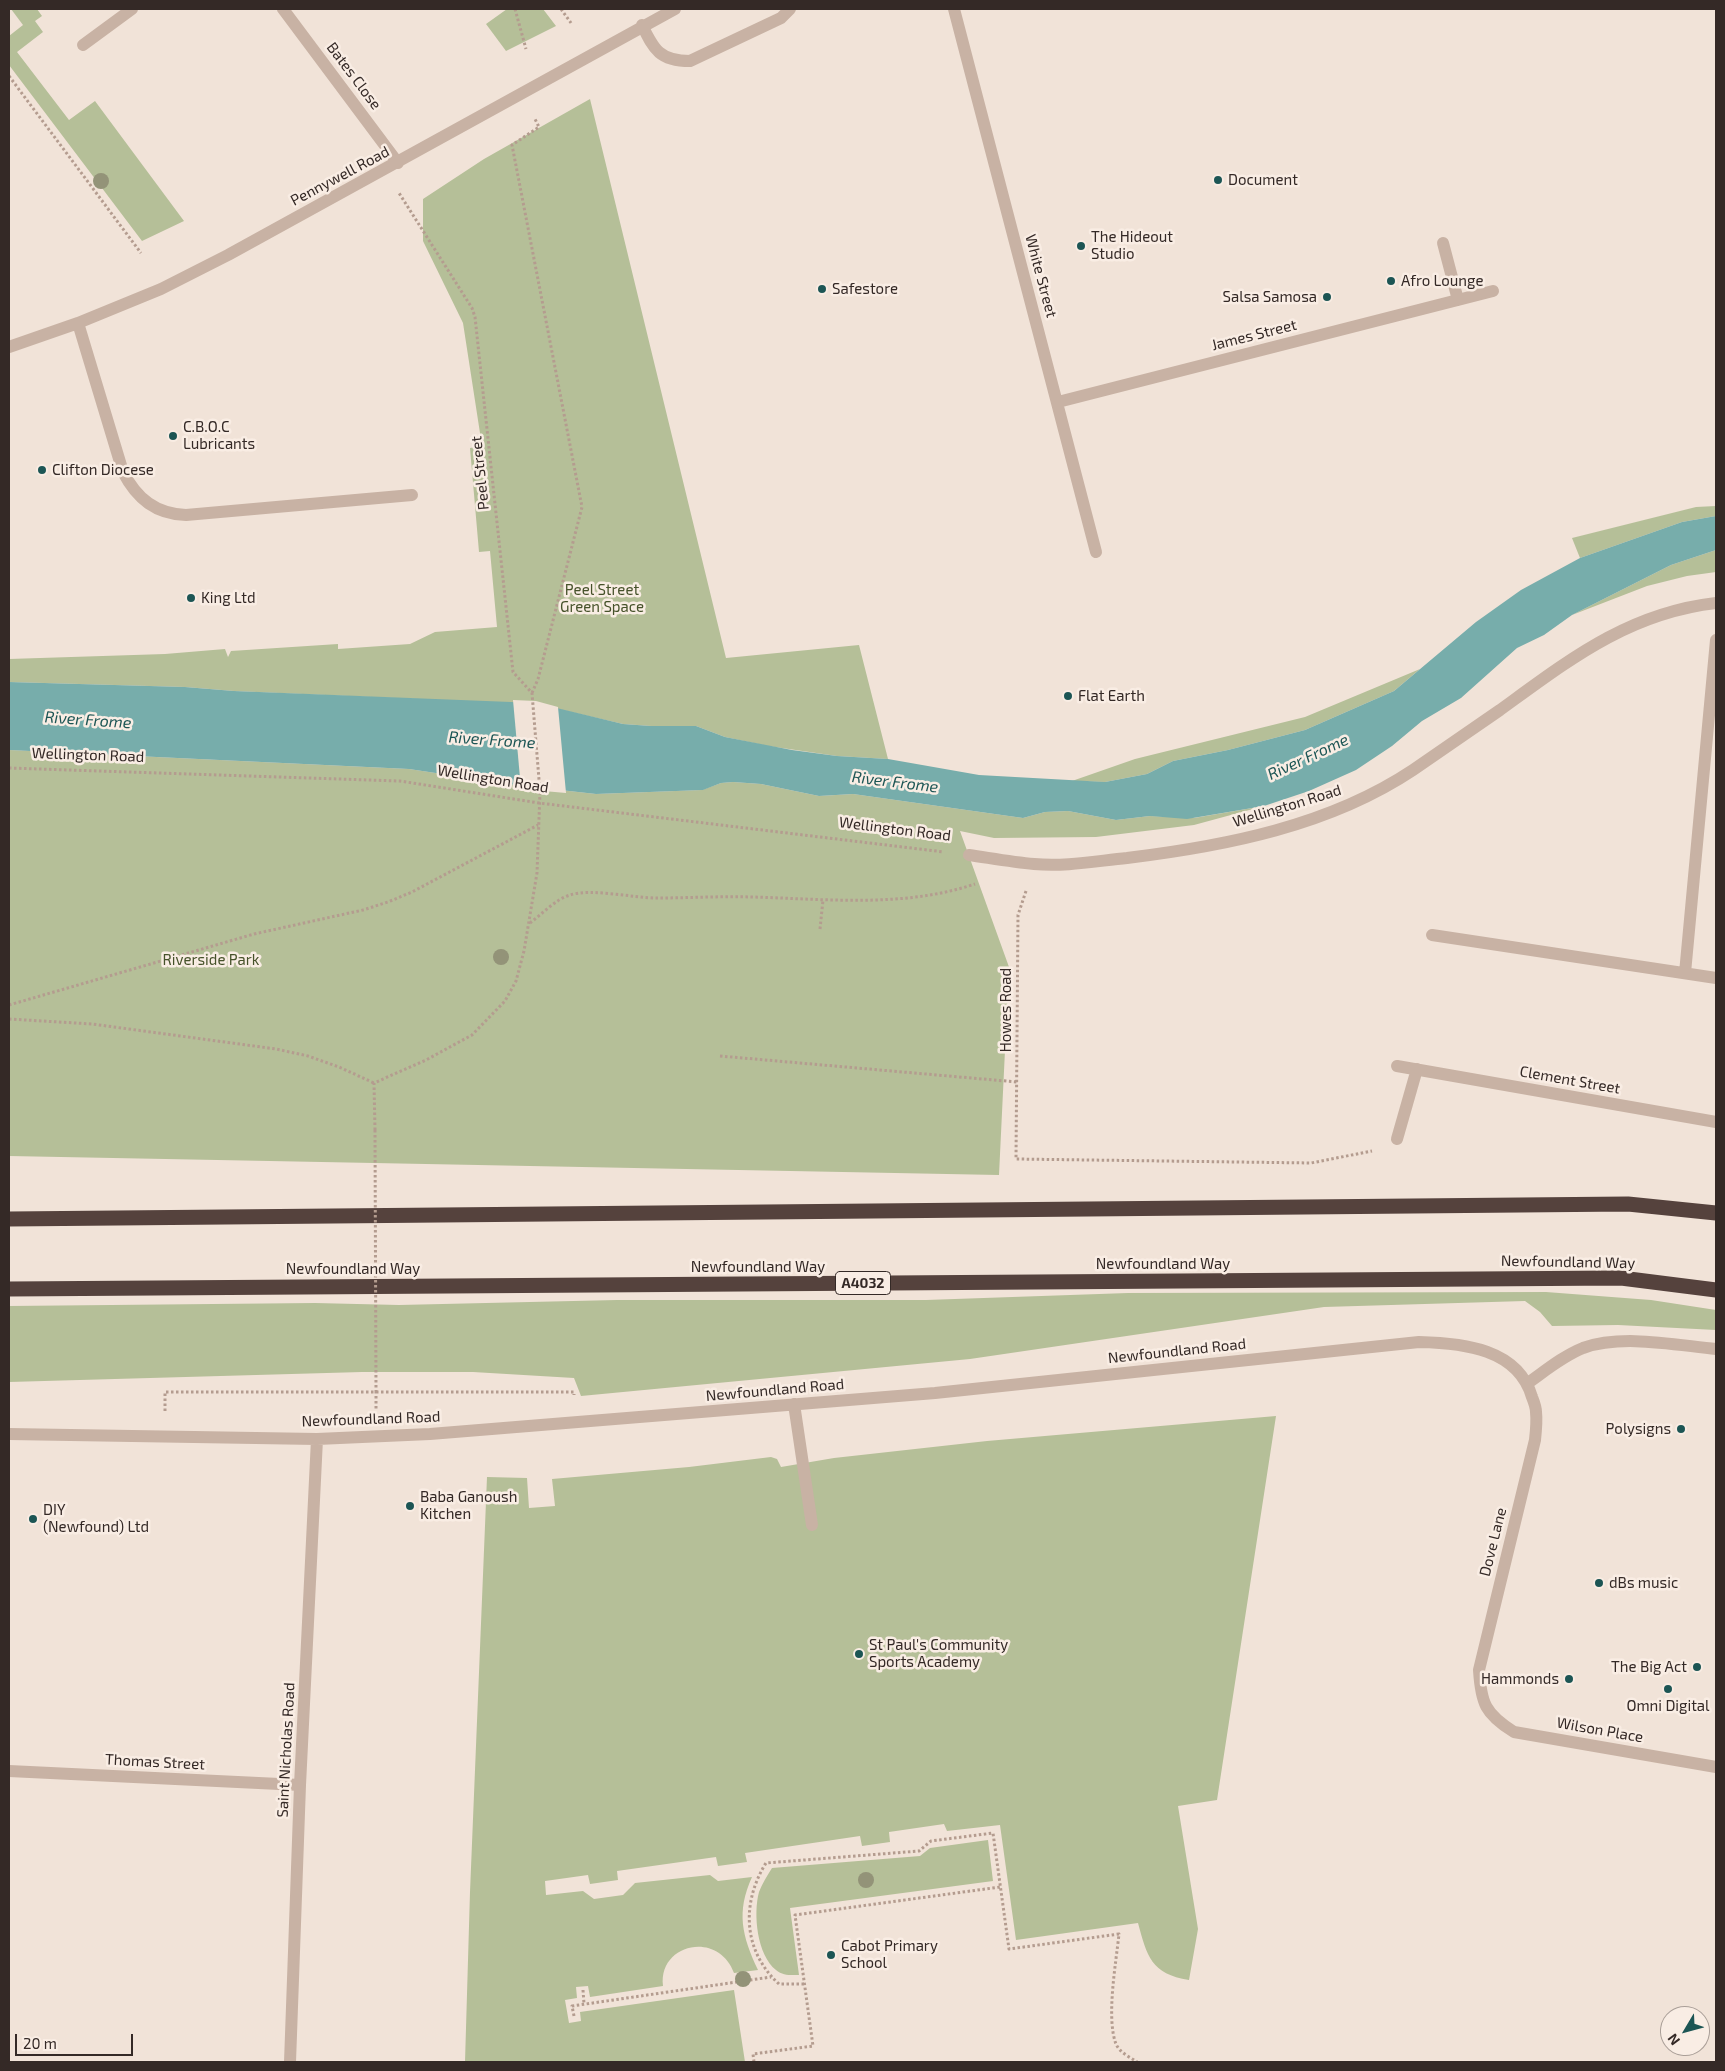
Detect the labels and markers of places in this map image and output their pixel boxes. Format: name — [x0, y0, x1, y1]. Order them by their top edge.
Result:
place label: Document — [1228, 171, 1298, 189]
marker: Document — [1212, 174, 1224, 186]
place label: The Hideout Studio — [1091, 228, 1173, 263]
marker: The Hideout Studio — [1075, 240, 1087, 252]
place label: Afro Lounge — [1401, 272, 1483, 290]
marker: Afro Lounge — [1385, 275, 1397, 287]
place label: Safestore — [832, 280, 898, 298]
marker: Safestore — [816, 283, 828, 295]
place label: Salsa Samosa — [1223, 288, 1317, 306]
marker: Salsa Samosa — [1321, 291, 1333, 303]
place label: C.B.O.C Lubricants — [183, 418, 255, 453]
marker: C.B.O.C Lubricants — [167, 430, 179, 442]
place label: Clifton Diocese — [52, 461, 154, 479]
marker: Clifton Diocese — [36, 464, 48, 476]
place label: King Ltd — [201, 589, 256, 607]
marker: King Ltd — [185, 592, 197, 604]
place label: Flat Earth — [1078, 687, 1145, 705]
marker: Flat Earth — [1062, 690, 1074, 702]
place label: Polysigns — [1606, 1420, 1671, 1438]
marker: Polysigns — [1675, 1423, 1687, 1435]
place label: Baba Ganoush Kitchen — [420, 1488, 517, 1523]
marker: Baba Ganoush Kitchen — [404, 1500, 416, 1512]
place label: DIY (Newfound) Ltd — [43, 1501, 149, 1536]
marker: DIY (Newfound) Ltd — [27, 1513, 39, 1525]
place label: dBs music — [1609, 1574, 1678, 1592]
marker: dBs music — [1593, 1577, 1605, 1589]
place label: St Paul's Community Sports Academy — [869, 1636, 1008, 1671]
marker: St Paul's Community Sports Academy — [853, 1648, 865, 1660]
place label: The Big Act — [1611, 1658, 1687, 1676]
marker: The Big Act — [1691, 1661, 1703, 1673]
place label: Hammonds — [1481, 1670, 1559, 1688]
marker: Hammonds — [1563, 1673, 1575, 1685]
marker: Omni Digital — [1662, 1683, 1674, 1695]
place label: Omni Digital — [1626, 1697, 1710, 1715]
place label: Cabot Primary School — [841, 1937, 938, 1972]
marker: Cabot Primary School — [825, 1949, 837, 1961]

